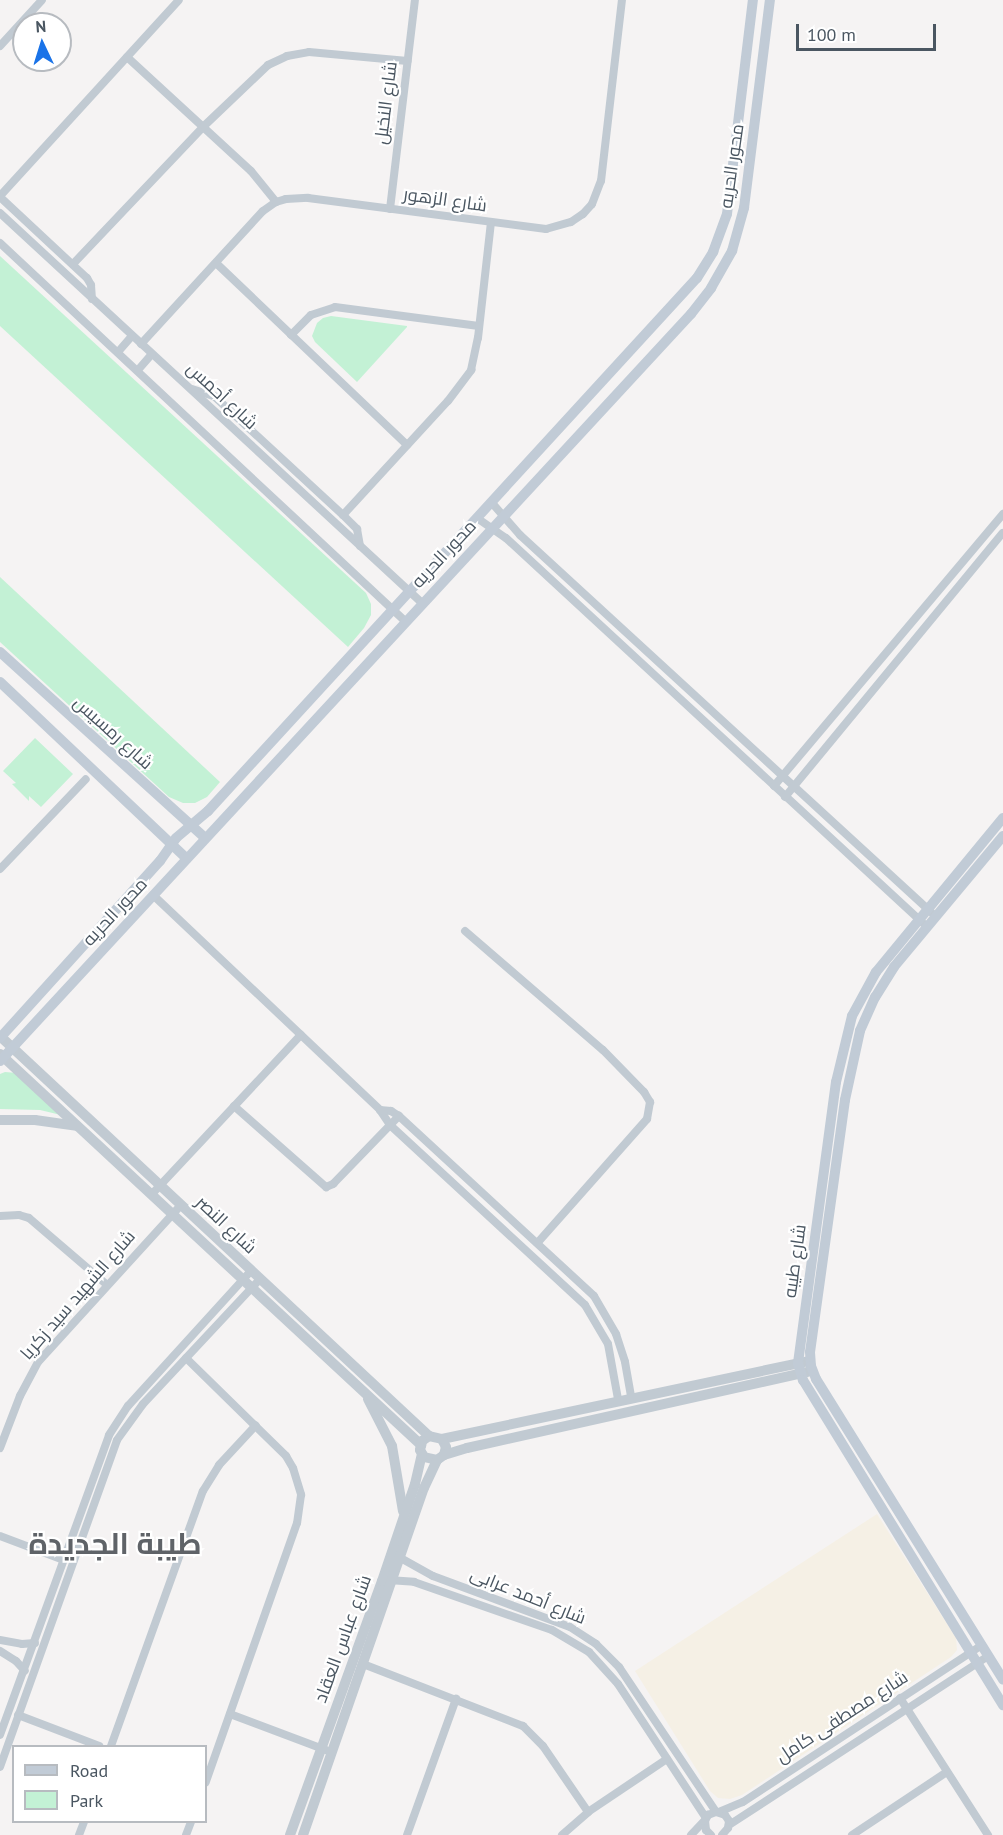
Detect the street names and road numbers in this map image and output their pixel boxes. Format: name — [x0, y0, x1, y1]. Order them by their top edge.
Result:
street label: شارع النخيل — [370, 60, 402, 146]
street label: محور الحريه — [715, 122, 749, 210]
street label: شارع الزهور — [402, 183, 488, 217]
street label: شارع أحمس — [182, 358, 262, 434]
street label: محور الحريه — [407, 516, 481, 592]
street label: شارع رمسيس — [69, 692, 157, 774]
street label: محور الحريه — [78, 874, 152, 950]
street label: شارع النصر — [191, 1192, 261, 1258]
street label: شارع طيبه — [779, 1223, 811, 1299]
street label: شارع الشهيد سيد زكريا — [16, 1226, 140, 1364]
street label: شارع أحمد عرابى — [467, 1563, 589, 1629]
street label: شارع عباس العقاد — [310, 1572, 376, 1706]
street label: شارع مصطفى كامل — [772, 1666, 912, 1768]

